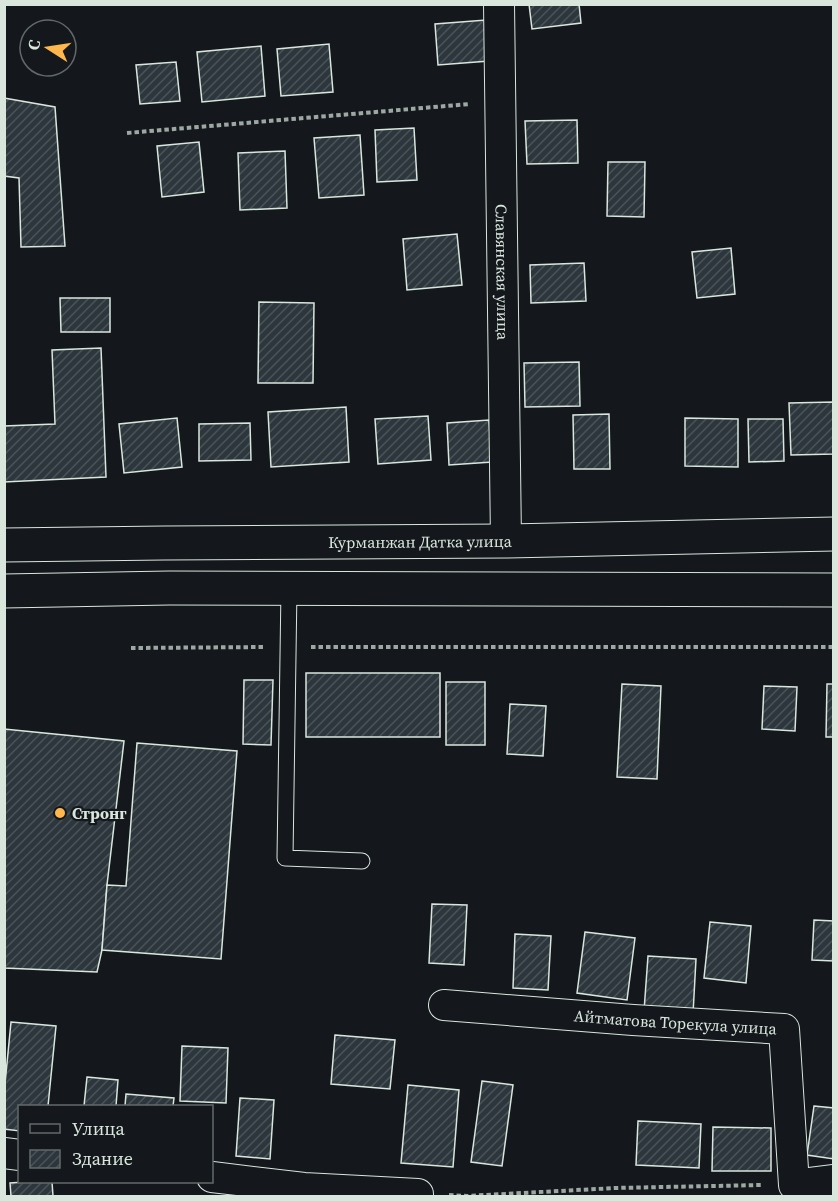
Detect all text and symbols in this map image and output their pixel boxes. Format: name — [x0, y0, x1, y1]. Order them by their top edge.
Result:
north arrow — [18, 18, 78, 78]
text: С — [22, 38, 45, 52]
street label: Славянская улица — [491, 204, 514, 341]
street label: Курманжан Датка улица — [328, 530, 513, 553]
place label: Стронг — [72, 802, 127, 824]
marker: Стронг — [53, 806, 67, 820]
street label: Айтматова Торекула улица — [573, 1004, 778, 1040]
legend — [18, 1105, 213, 1183]
text: Улица — [72, 1116, 125, 1141]
text: Здание — [72, 1146, 133, 1171]

